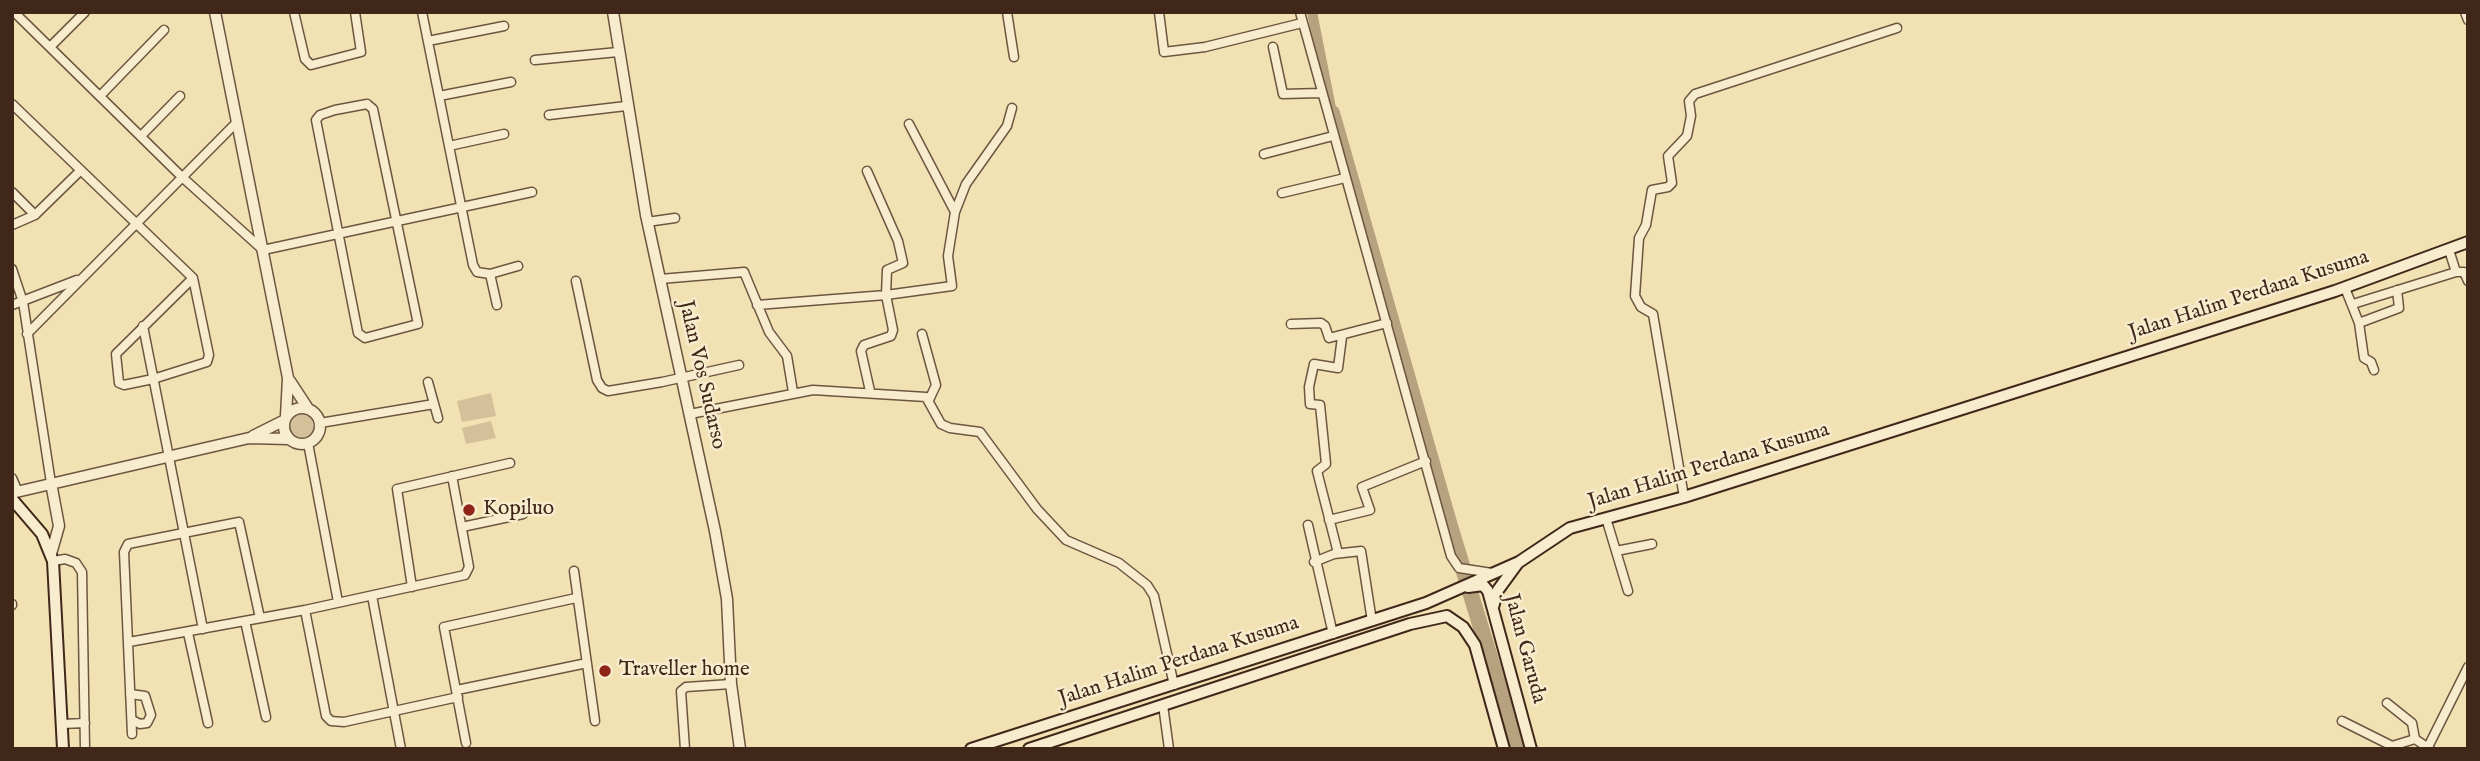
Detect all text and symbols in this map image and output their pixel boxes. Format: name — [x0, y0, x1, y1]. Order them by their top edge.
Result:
street label: Jalan Halim Perdana Kusuma — [2126, 245, 2372, 347]
street label: Jalan Vos Sudarso — [672, 298, 730, 452]
street label: Jalan Halim Perdana Kusuma — [1585, 418, 1833, 516]
place label: Kopiluo — [483, 497, 554, 523]
marker: Kopiluo — [461, 502, 477, 518]
street label: Jalan Garuda — [1497, 591, 1551, 707]
street label: Jalan Halim Perdana Kusuma — [1056, 611, 1302, 713]
place label: Traveller home — [619, 658, 750, 684]
marker: Traveller home — [597, 663, 613, 679]

